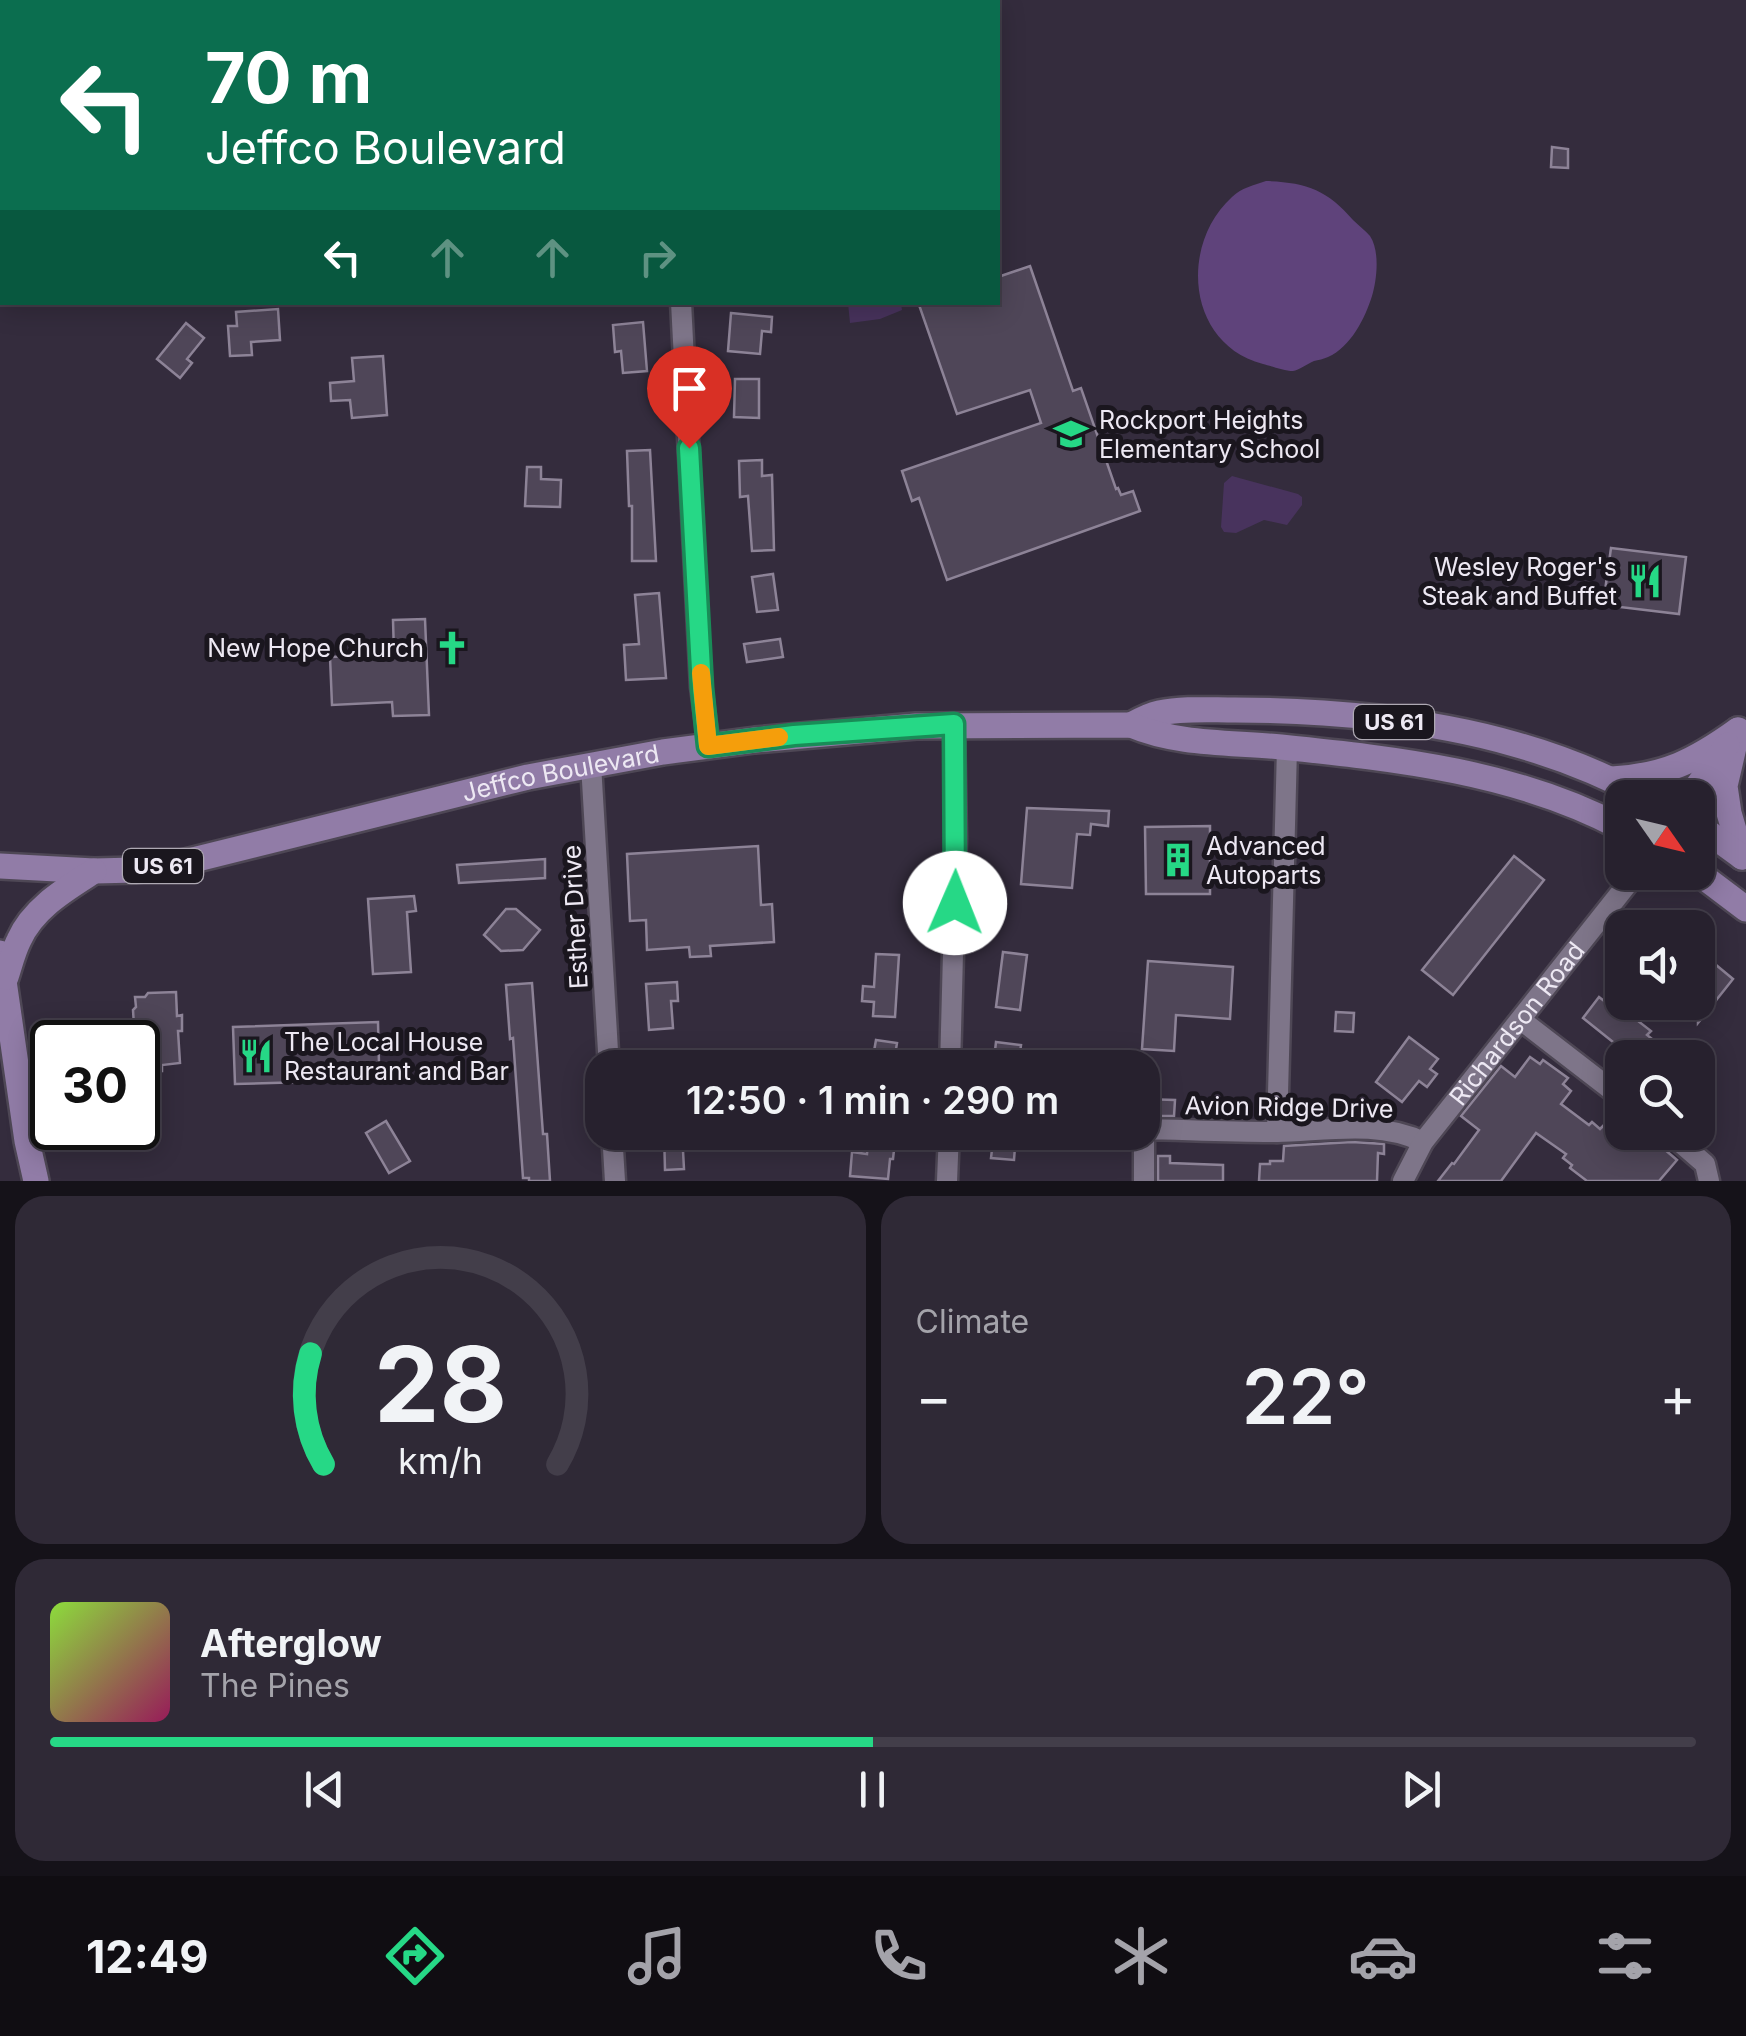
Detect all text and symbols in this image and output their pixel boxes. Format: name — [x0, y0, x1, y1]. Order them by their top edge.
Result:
text: 70 m — [205, 35, 372, 120]
icon: left — [40, 40, 170, 170]
text: Jeffco Boulevard — [205, 120, 566, 175]
icon: left — [315, 230, 370, 285]
icon: ahead — [420, 230, 475, 285]
icon: ahead — [525, 230, 580, 285]
icon: right — [630, 230, 685, 285]
pin — [647, 346, 732, 449]
icon: arrive — [662, 361, 717, 416]
place label: Rockport Heights Elementary School — [1099, 405, 1320, 464]
school or university icon: Rockport Heights Elementary School — [1052, 415, 1090, 453]
place label: Wesley Roger's Steak and Buffet — [1422, 552, 1617, 611]
restaurant icon: Wesley Roger's Steak and Buffet — [1626, 562, 1664, 600]
church icon: New Hope Church — [433, 629, 471, 667]
place label: New Hope Church — [207, 633, 424, 663]
road number: US 61 — [1354, 705, 1434, 739]
street label: Jeffco Boulevard — [459, 738, 662, 808]
north arrow — [1605, 780, 1715, 890]
map controls — [1605, 780, 1715, 1150]
place label: Advanced Autoparts — [1206, 831, 1326, 890]
building icon: Advanced Autoparts — [1159, 841, 1197, 879]
street label: Esther Drive — [556, 844, 594, 990]
road number: US 61 — [123, 849, 203, 883]
position arrow — [903, 851, 1007, 955]
button: sound — [1605, 910, 1715, 1020]
street label: Richardson Road — [1443, 936, 1591, 1111]
speed limit sign: 30 — [30, 1020, 160, 1150]
place label: The Local House Restaurant and Bar — [284, 1027, 509, 1086]
restaurant icon: The Local House Restaurant and Bar — [237, 1037, 275, 1075]
button: search — [1605, 1040, 1715, 1150]
text: 12:50 · 1 min · 290 m — [686, 1077, 1059, 1123]
street label: Avion Ridge Drive — [1184, 1090, 1394, 1124]
text: Climate — [916, 1302, 1029, 1341]
text: 28 — [374, 1321, 507, 1447]
text: 22° — [1242, 1351, 1370, 1442]
text: − — [916, 1364, 952, 1430]
text: + — [1660, 1364, 1696, 1430]
text: km/h — [398, 1439, 483, 1483]
text: Afterglow — [200, 1620, 382, 1666]
text: The Pines — [200, 1666, 350, 1705]
icon: previous — [297, 1762, 352, 1817]
icon: pause — [845, 1762, 900, 1817]
icon: next — [1394, 1762, 1449, 1817]
icon: directions — [380, 1921, 450, 1991]
icon: music — [622, 1921, 692, 1991]
icon: phone — [864, 1921, 934, 1991]
icon: climate — [1106, 1921, 1176, 1991]
icon: car — [1348, 1921, 1418, 1991]
icon: filters — [1590, 1921, 1660, 1991]
text: 12:49 — [86, 1929, 208, 1984]

